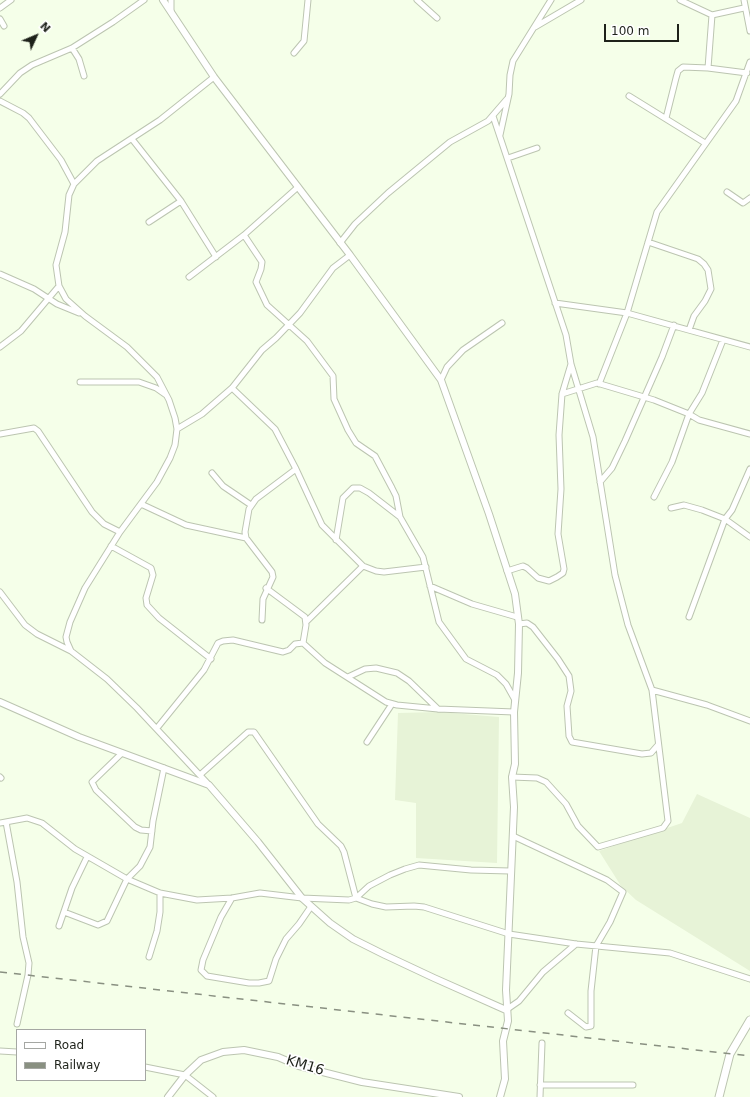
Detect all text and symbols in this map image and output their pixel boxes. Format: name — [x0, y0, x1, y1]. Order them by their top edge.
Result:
north arrow — [16, 16, 56, 56]
scale bar — [606, 16, 681, 42]
text: N — [37, 19, 53, 35]
text: 100 m — [611, 24, 649, 38]
legend — [16, 1029, 146, 1081]
text: Road — [54, 1038, 84, 1052]
street label: KM16 — [284, 1052, 326, 1080]
text: Railway — [54, 1058, 100, 1072]

